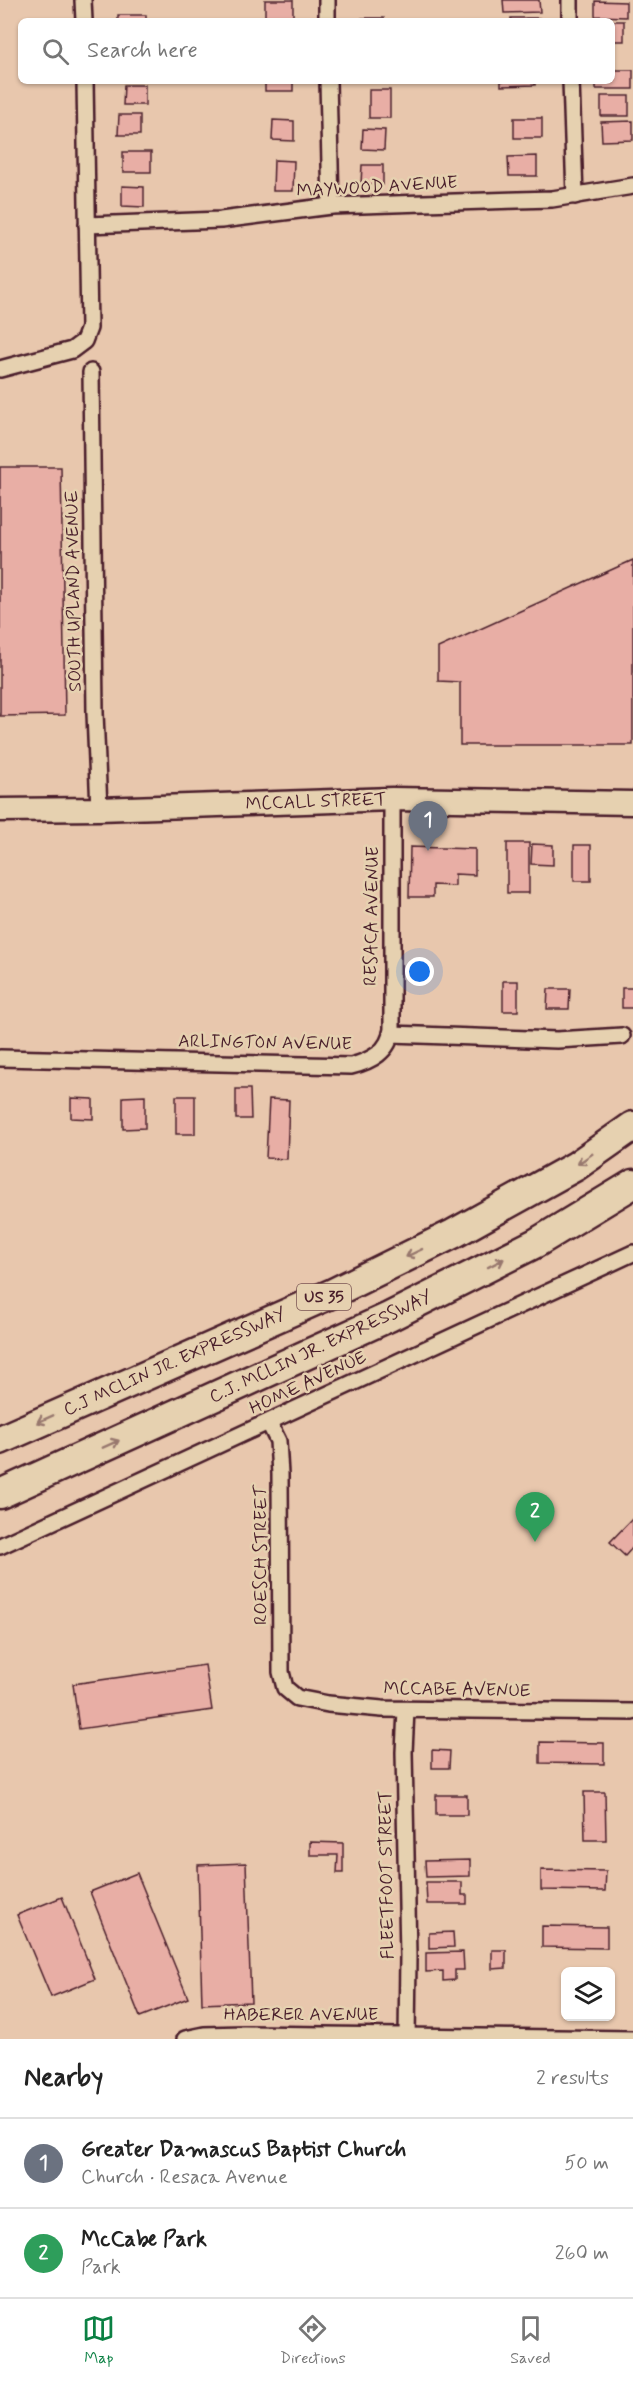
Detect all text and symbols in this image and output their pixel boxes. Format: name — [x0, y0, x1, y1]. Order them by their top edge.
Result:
search box — [18, 18, 615, 84]
icon: search — [39, 35, 72, 68]
text: Search here — [87, 37, 198, 65]
street label: MAYWOOD AVENUE — [296, 171, 458, 203]
street label: SOUTH UPLAND AVENUE — [60, 490, 88, 692]
street label: MCCALL STREET — [245, 788, 387, 816]
pin: 1 — [408, 802, 448, 851]
street label: RESACA AVENUE — [359, 846, 385, 986]
your location — [405, 957, 434, 986]
street label: ARLINGTON AVENUE — [178, 1029, 352, 1057]
one-way arrow — [577, 1153, 594, 1165]
one-way arrow — [406, 1248, 424, 1260]
one-way arrow — [487, 1257, 505, 1268]
road number: US 35 — [297, 1284, 351, 1310]
street label: C.J. MCLIN JR. EXPRESSWAY — [206, 1285, 437, 1409]
street label: C.J MCLIN JR. EXPRESSWAY — [60, 1302, 290, 1422]
street label: HOME AVENUE — [246, 1345, 370, 1421]
one-way arrow — [36, 1414, 54, 1425]
one-way arrow — [101, 1438, 119, 1449]
street label: ROESCH STREET — [249, 1484, 273, 1625]
pin: 2 — [516, 1492, 554, 1542]
street label: MCCABE AVENUE — [383, 1677, 531, 1703]
street label: FLEETFOOT STREET — [374, 1790, 400, 1960]
map controls — [561, 1967, 615, 2021]
button: layers — [561, 1967, 615, 2021]
street label: HABERER AVENUE — [224, 2003, 378, 2027]
text: Nearby — [24, 2061, 103, 2095]
text: 2 results — [536, 2065, 609, 2092]
text: Greater Damascus Baptist Church — [81, 2136, 406, 2164]
text: 1 — [39, 2150, 48, 2177]
text: 50 m — [564, 2150, 609, 2177]
text: Church · Resaca Avenue — [81, 2164, 288, 2191]
text: McCabe Park — [81, 2226, 207, 2254]
text: 2 — [39, 2240, 48, 2267]
text: 260 m — [555, 2240, 609, 2267]
text: Park — [81, 2254, 121, 2281]
tab: Map — [82, 2312, 115, 2369]
tab: Directions — [280, 2312, 346, 2369]
tab: Saved — [510, 2312, 551, 2369]

